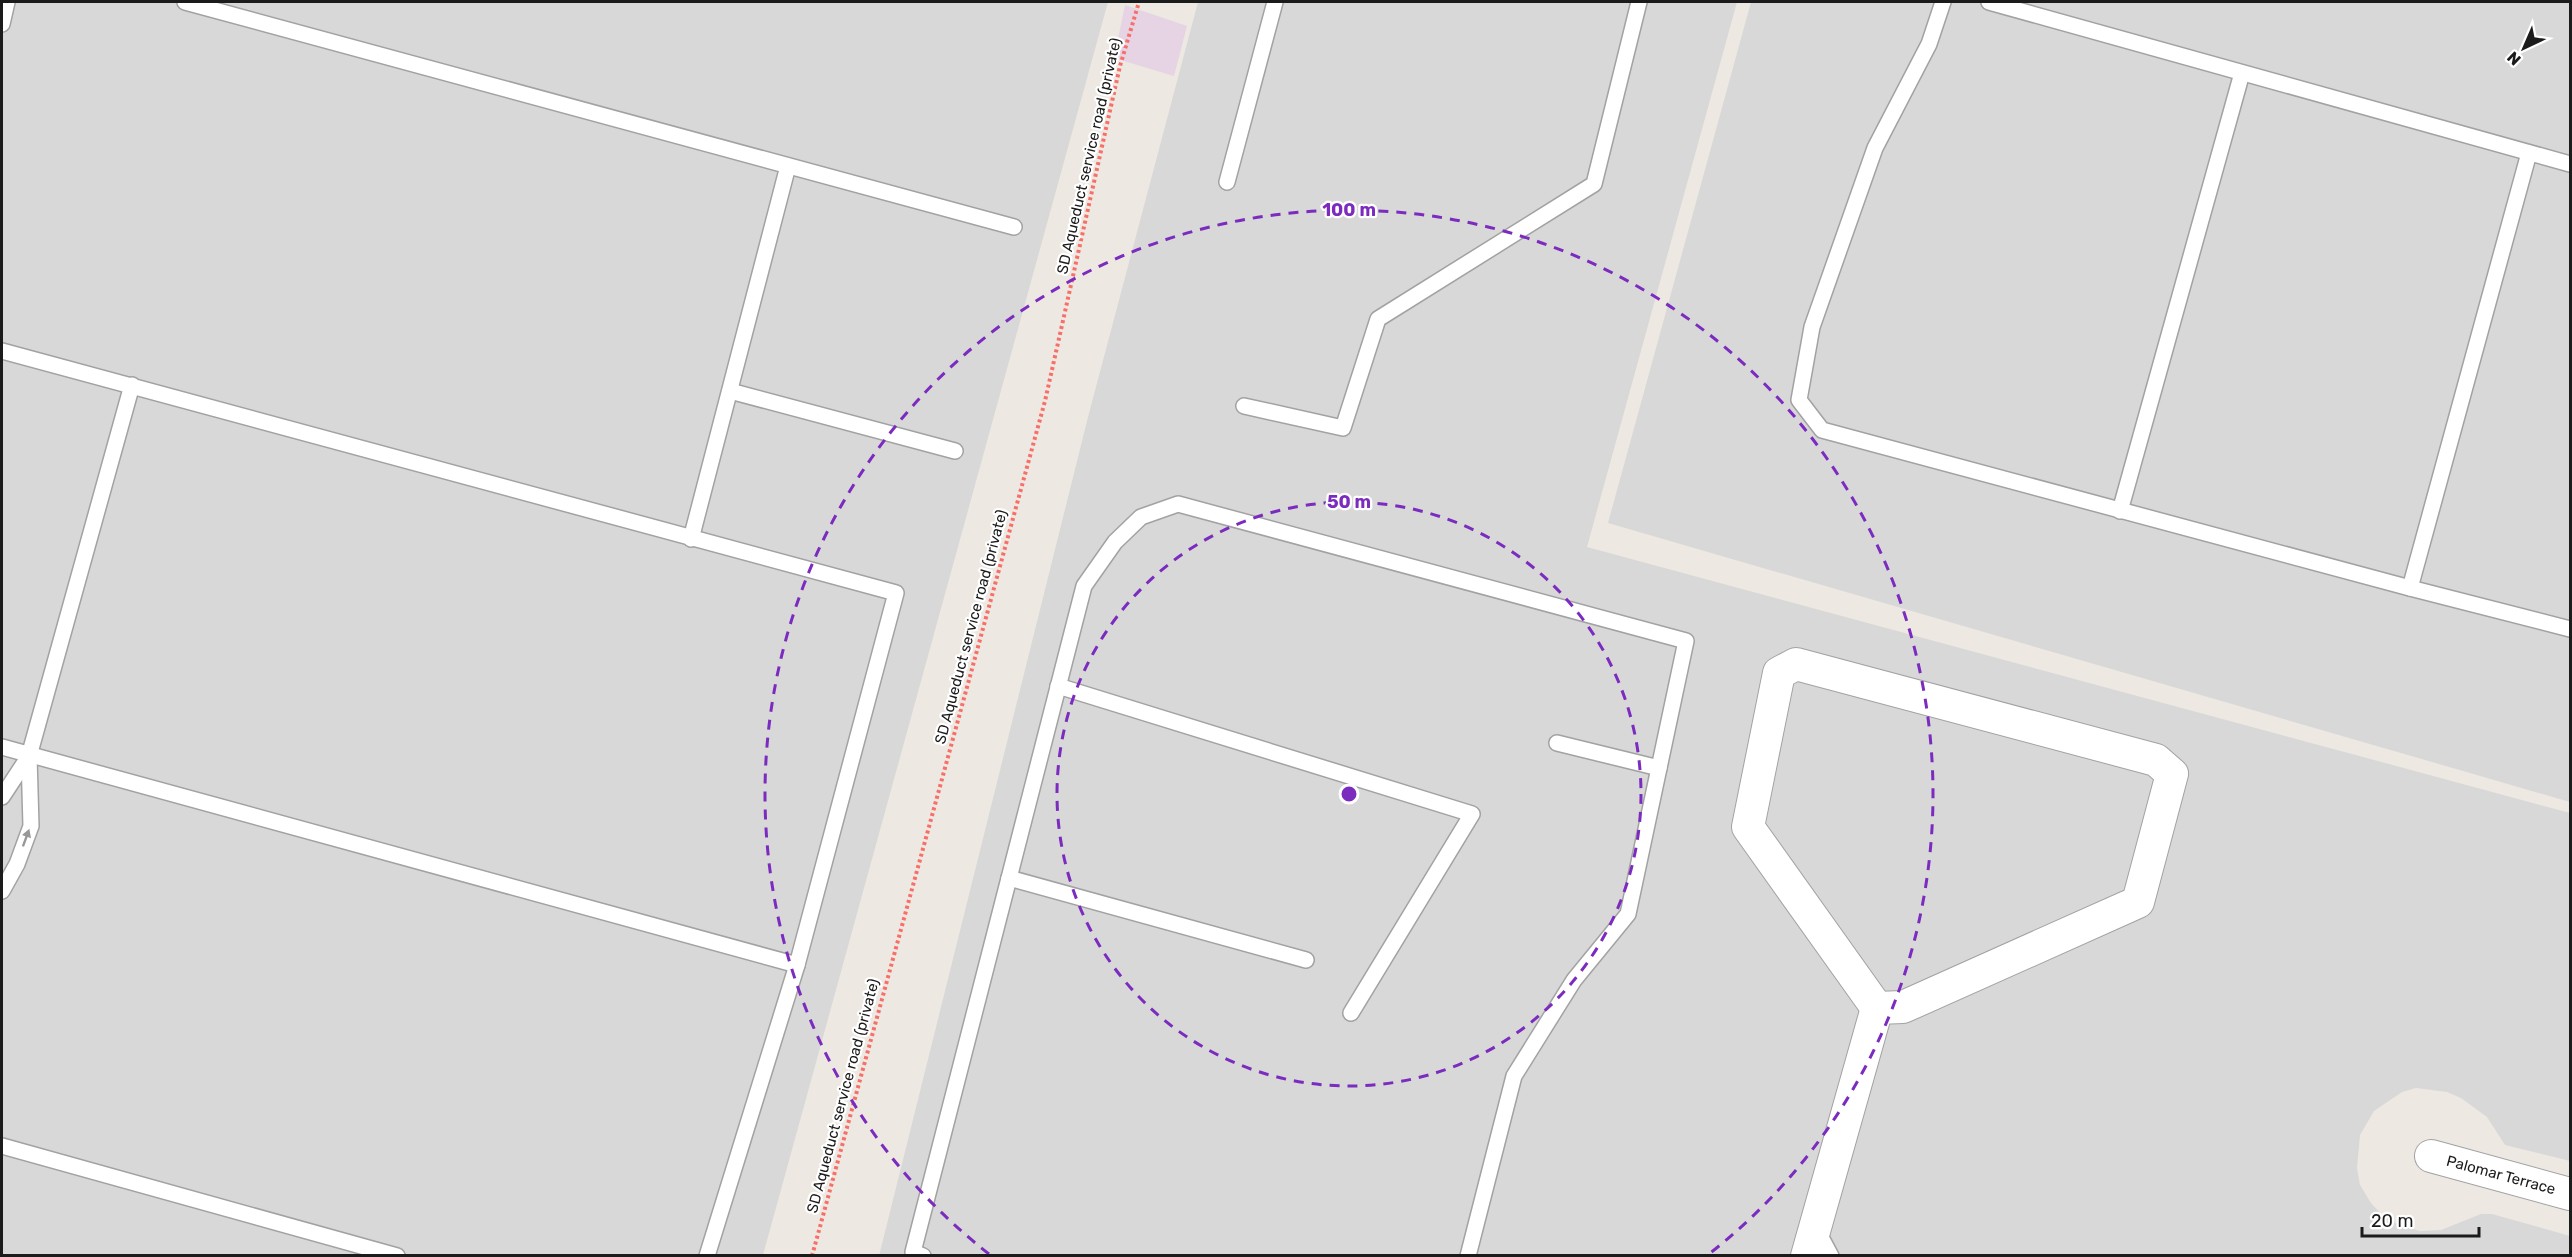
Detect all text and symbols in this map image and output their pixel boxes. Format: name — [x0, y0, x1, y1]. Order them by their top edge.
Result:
north arrow — [2494, 18, 2554, 78]
street label: SD Aqueduct service road (private) — [1053, 36, 1125, 276]
text: N — [2503, 48, 2525, 69]
text: 100 m — [1322, 199, 1376, 221]
text: 50 m — [1327, 491, 1371, 513]
street label: SD Aqueduct service road (private) — [931, 508, 1011, 746]
centre of rings — [1339, 784, 1359, 804]
one-way arrow — [22, 829, 32, 847]
street label: SD Aqueduct service road (private) — [803, 977, 883, 1215]
street label: Palomar Terrace — [2444, 1152, 2558, 1198]
scale bar — [2362, 1200, 2479, 1238]
text: 20 m — [2371, 1210, 2413, 1232]

